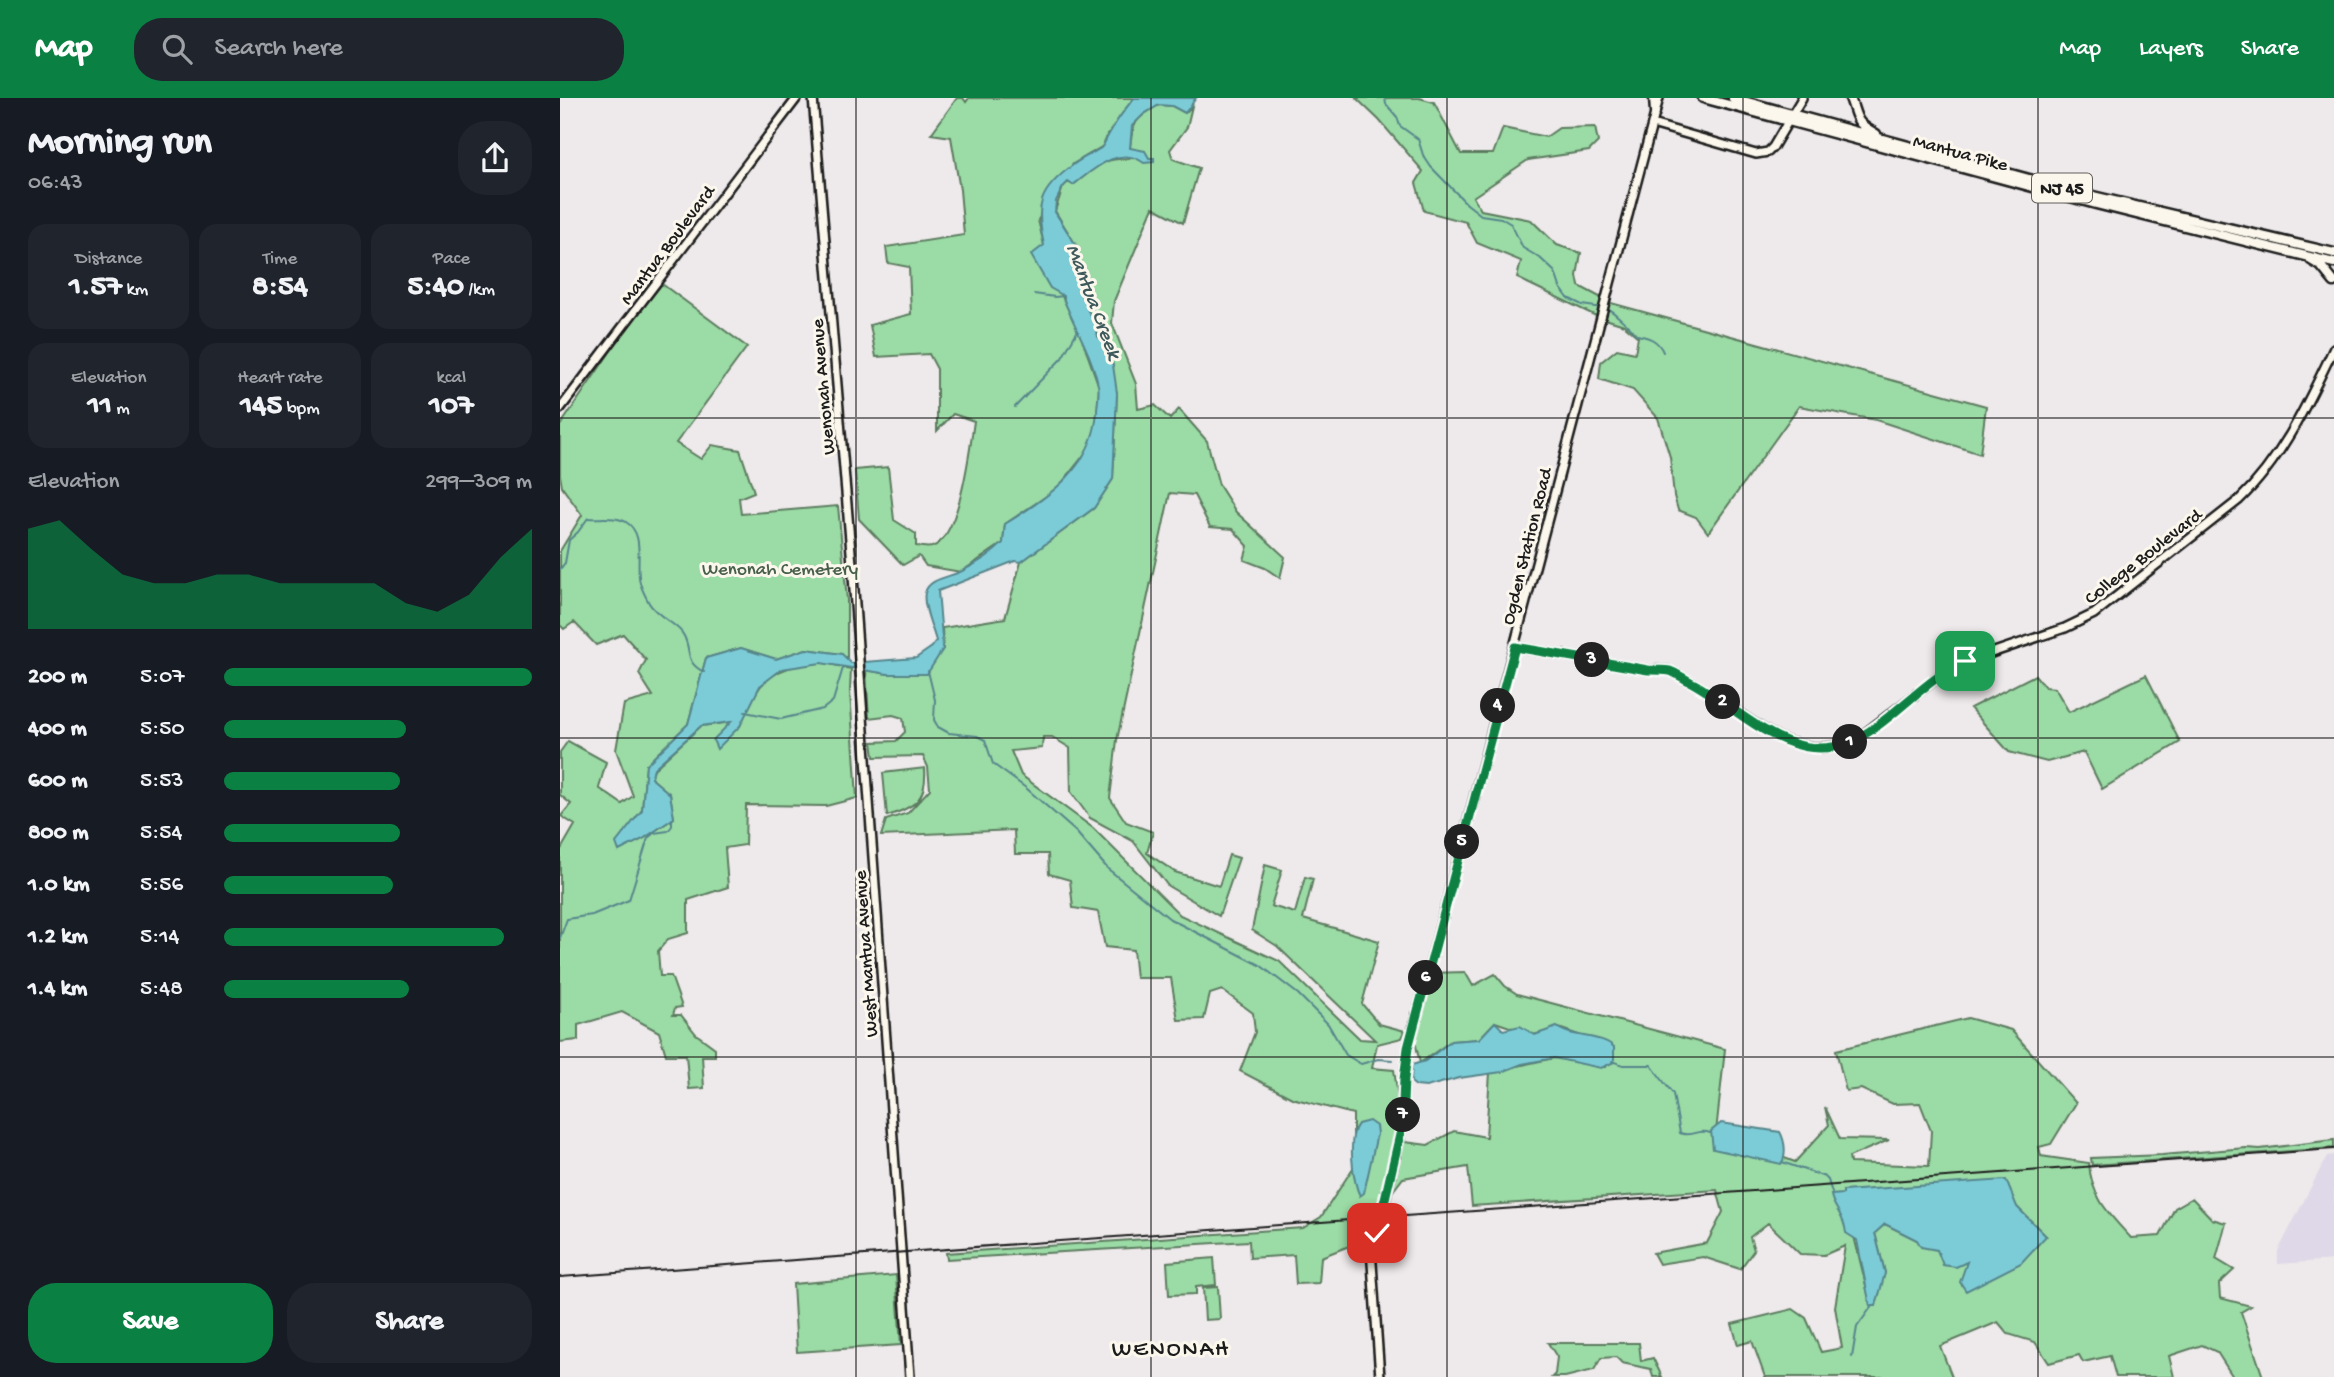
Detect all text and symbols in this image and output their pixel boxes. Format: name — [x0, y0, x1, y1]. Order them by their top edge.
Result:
search box — [134, 18, 624, 81]
text: Map — [35, 30, 92, 68]
icon: search — [158, 30, 196, 68]
text: Search here — [214, 34, 343, 65]
text: Map — [2059, 35, 2101, 64]
text: Layers — [2139, 35, 2203, 64]
text: Share — [2241, 35, 2299, 64]
button: share — [458, 121, 532, 195]
text: Morning run — [28, 122, 212, 166]
street label: Mantua Pike — [1910, 131, 2010, 178]
text: 06:43 — [28, 170, 83, 197]
road number: NJ 45 — [2032, 174, 2092, 202]
street label: Mantua Boulevard — [616, 180, 722, 310]
water label: Mantua Creek — [1058, 241, 1126, 366]
text: Distance — [75, 248, 142, 271]
text: Time — [263, 248, 297, 271]
text: Pace — [433, 248, 470, 271]
text: 1.57 — [69, 271, 122, 306]
text: 8:54 — [252, 271, 308, 306]
text: 5:40 — [408, 271, 464, 306]
text: km — [122, 279, 148, 302]
text: /km — [464, 279, 495, 302]
street label: Wenonah Avenue — [807, 318, 842, 456]
text: Elevation — [71, 367, 146, 390]
text: Heart rate — [237, 367, 323, 390]
text: kcal — [436, 367, 466, 390]
text: 11 — [88, 390, 112, 425]
text: 145 — [240, 390, 282, 425]
text: 107 — [429, 390, 474, 425]
text: m — [112, 398, 130, 421]
text: bpm — [282, 398, 320, 421]
street label: Ogden Station Road — [1498, 464, 1559, 628]
text: Elevation — [28, 469, 119, 496]
text: 299–309 m — [425, 469, 532, 496]
street label: College Boulevard — [2081, 504, 2209, 611]
park label: Wenonah Cemetery — [702, 559, 859, 582]
pin — [1935, 631, 1995, 691]
pin: 3 — [1574, 642, 1610, 678]
icon: arrive — [1946, 642, 1984, 680]
text: 3 — [1587, 648, 1596, 671]
text: 200 m — [28, 664, 87, 691]
text: 5:07 — [140, 664, 184, 691]
pin: 2 — [1706, 684, 1740, 720]
pin: 4 — [1480, 688, 1516, 724]
text: 2 — [1718, 690, 1727, 713]
text: 4 — [1493, 694, 1502, 717]
text: 400 m — [28, 716, 87, 743]
text: 5:50 — [140, 716, 184, 743]
pin: 1 — [1832, 724, 1868, 760]
text: 1 — [1846, 730, 1853, 753]
text: 600 m — [28, 768, 88, 795]
text: 5:53 — [140, 768, 183, 795]
text: 800 m — [28, 820, 89, 847]
text: 5:54 — [140, 820, 182, 847]
pin: 5 — [1444, 824, 1480, 860]
text: 5 — [1457, 830, 1467, 853]
street label: West Mantua Avenue — [850, 870, 885, 1038]
text: 1.0 km — [28, 872, 90, 899]
text: 5:56 — [140, 872, 183, 899]
text: 1.2 km — [28, 924, 88, 951]
text: 5:14 — [140, 924, 180, 951]
pin: 6 — [1408, 960, 1444, 996]
text: 6 — [1421, 966, 1430, 989]
text: 1.4 km — [28, 976, 87, 1003]
text: 5:48 — [140, 976, 183, 1003]
pin: 7 — [1386, 1098, 1420, 1132]
text: 7 — [1398, 1103, 1407, 1126]
pin — [1347, 1203, 1407, 1263]
icon: check — [1358, 1214, 1396, 1252]
button: Save — [28, 1283, 273, 1363]
button: Share — [287, 1283, 532, 1363]
district label: WENONAH — [1112, 1337, 1230, 1364]

